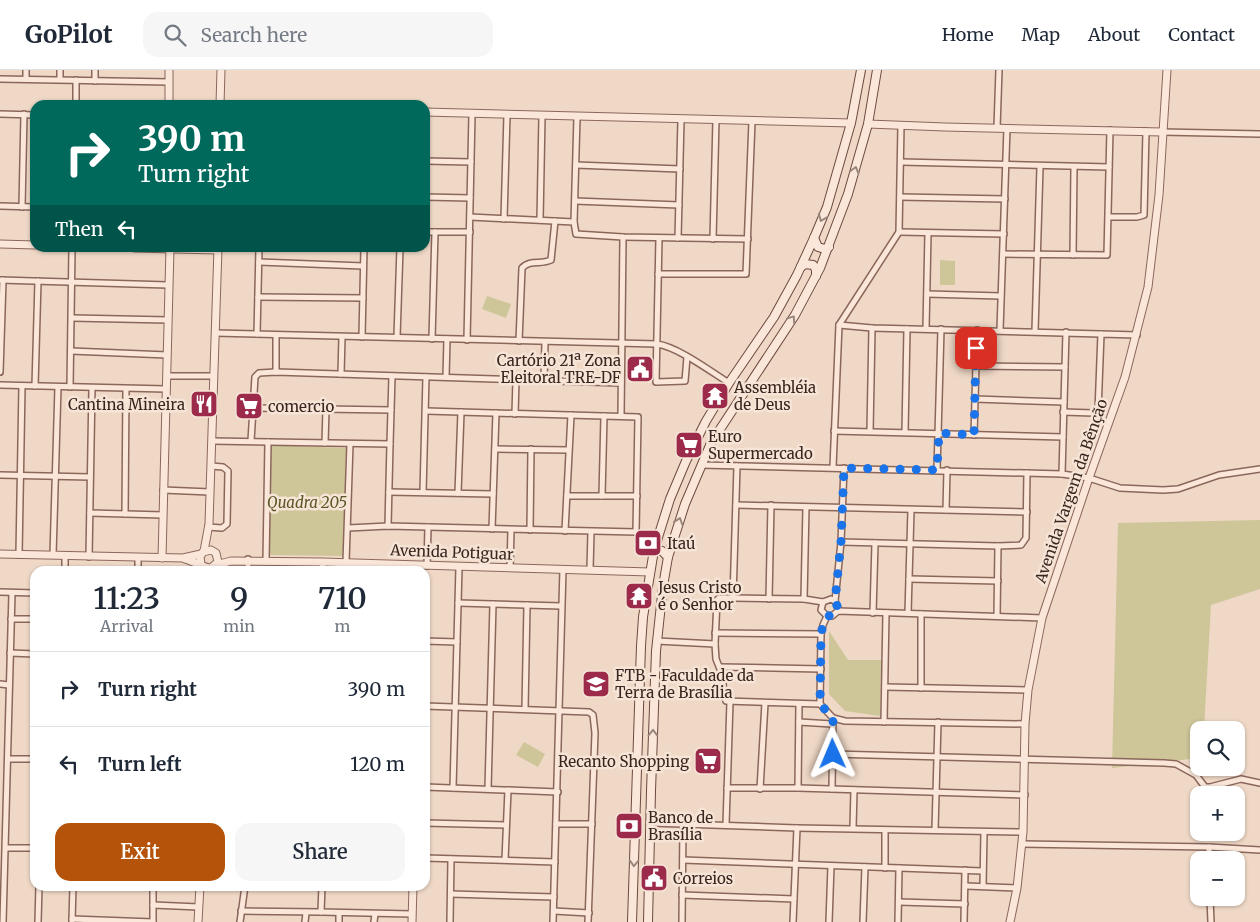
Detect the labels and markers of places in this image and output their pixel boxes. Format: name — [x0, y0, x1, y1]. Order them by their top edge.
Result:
pin — [955, 327, 997, 369]
place label: Cartório 21ª Zona Eleitoral TRE-DF — [497, 351, 621, 387]
public building icon: Cartório 21ª Zona Eleitoral TRE-DF — [625, 354, 655, 384]
place label: Assembléia de Deus — [733, 378, 816, 414]
temple icon: Assembléia de Deus — [700, 381, 730, 411]
restaurant icon: Cantina Mineira — [189, 389, 219, 419]
supermarket icon: comercio — [234, 391, 264, 421]
place label: Cantina Mineira — [68, 395, 185, 414]
place label: comercio — [268, 397, 335, 416]
place label: Euro Supermercado — [708, 427, 813, 463]
supermarket icon: Euro Supermercado — [674, 430, 704, 460]
bank icon: Itaú — [633, 528, 663, 558]
place label: Itaú — [667, 534, 695, 553]
place label: Jesus Cristo é o Senhor — [657, 578, 742, 614]
temple icon: Jesus Cristo é o Senhor — [624, 581, 654, 611]
place label: FTB - Faculdade da Terra de Brasília — [615, 666, 754, 702]
school or university icon: FTB - Faculdade da Terra de Brasília — [581, 669, 611, 699]
supermarket icon: Recanto Shopping — [693, 746, 723, 776]
place label: Recanto Shopping — [558, 752, 689, 771]
place label: Banco de Brasília — [648, 808, 713, 844]
bank icon: Banco de Brasília — [614, 811, 644, 841]
public building icon: Correios — [639, 863, 669, 893]
place label: Correios — [673, 869, 733, 888]

